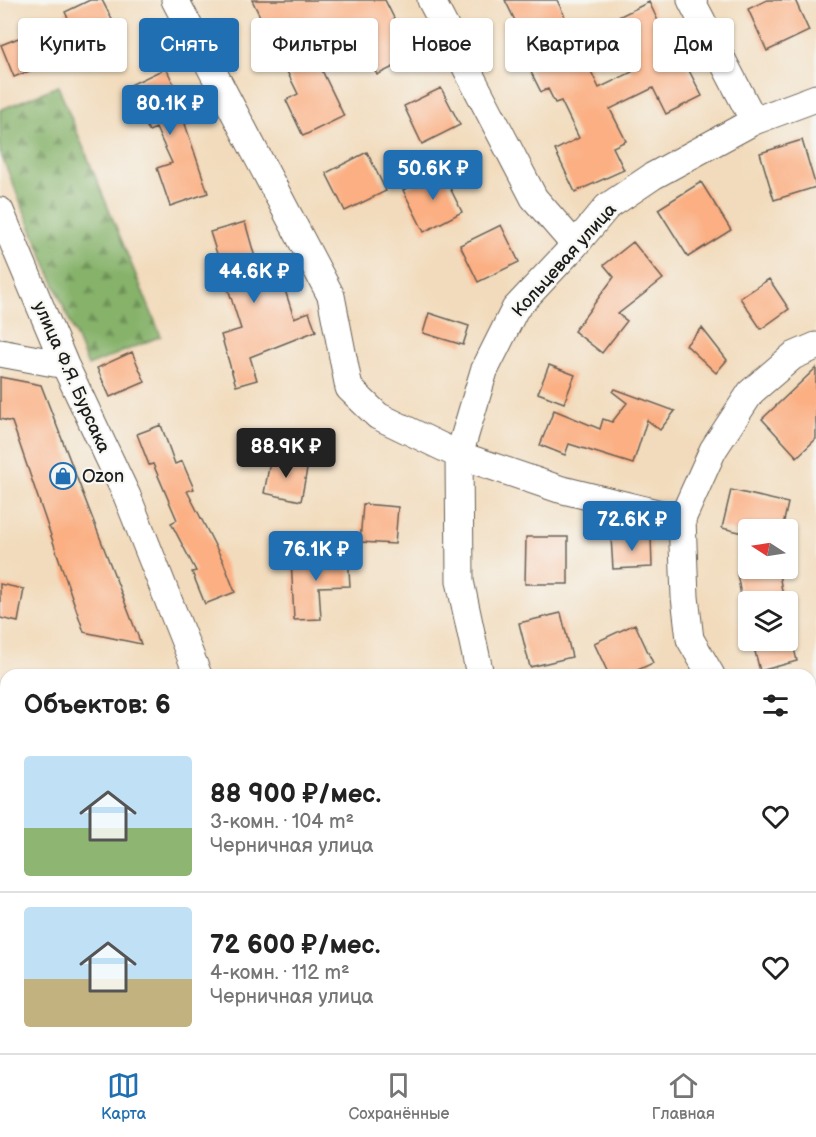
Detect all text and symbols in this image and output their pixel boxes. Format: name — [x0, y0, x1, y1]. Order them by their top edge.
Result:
chip: Купить — [18, 18, 127, 72]
chip: Снять — [139, 18, 239, 72]
chip: Фильтры — [251, 18, 378, 72]
chip: Новое — [390, 18, 493, 72]
chip: Квартира — [505, 18, 641, 72]
chip: Дом — [653, 18, 734, 72]
pin: 80.1K ₽ — [115, 85, 225, 136]
text: 80.1K ₽ — [136, 92, 204, 116]
pin: 50.6K ₽ — [378, 150, 488, 201]
text: 50.6K ₽ — [397, 157, 469, 181]
street label: Кольцевая улица — [508, 199, 621, 321]
pin: 44.6K ₽ — [199, 253, 309, 304]
text: 44.6K ₽ — [219, 260, 289, 284]
street label: улица Ф.Я. Бурсака — [29, 298, 115, 456]
pin: 88.9K ₽ — [231, 428, 341, 479]
text: 88.9K ₽ — [251, 435, 321, 459]
shop icon: Ozon — [48, 461, 78, 491]
place label: Ozon — [82, 466, 124, 487]
pin: 72.6K ₽ — [577, 501, 687, 552]
text: 72.6K ₽ — [597, 508, 667, 532]
north arrow — [738, 519, 798, 579]
map controls — [738, 519, 798, 651]
pin: 76.1K ₽ — [261, 531, 371, 582]
text: 76.1K ₽ — [283, 538, 349, 562]
button: layers — [738, 591, 798, 651]
icon: filters — [759, 689, 792, 722]
text: Объектов: 6 — [24, 690, 171, 721]
text: 88 900 ₽/мес. — [210, 779, 381, 810]
icon: home — [72, 780, 144, 852]
icon: heart — [759, 800, 792, 833]
text: 3-комн. · 104 m² — [210, 810, 354, 834]
text: Черничная улица — [210, 834, 374, 858]
text: 72 600 ₽/мес. — [210, 930, 380, 961]
icon: home — [72, 931, 144, 1003]
icon: heart — [759, 951, 792, 984]
text: 4-комн. · 112 m² — [210, 961, 350, 985]
text: Черничная улица — [210, 985, 374, 1009]
tab: Карта — [101, 1069, 146, 1124]
tab: Сохранённые — [348, 1069, 450, 1124]
tab: Главная — [652, 1069, 715, 1124]

